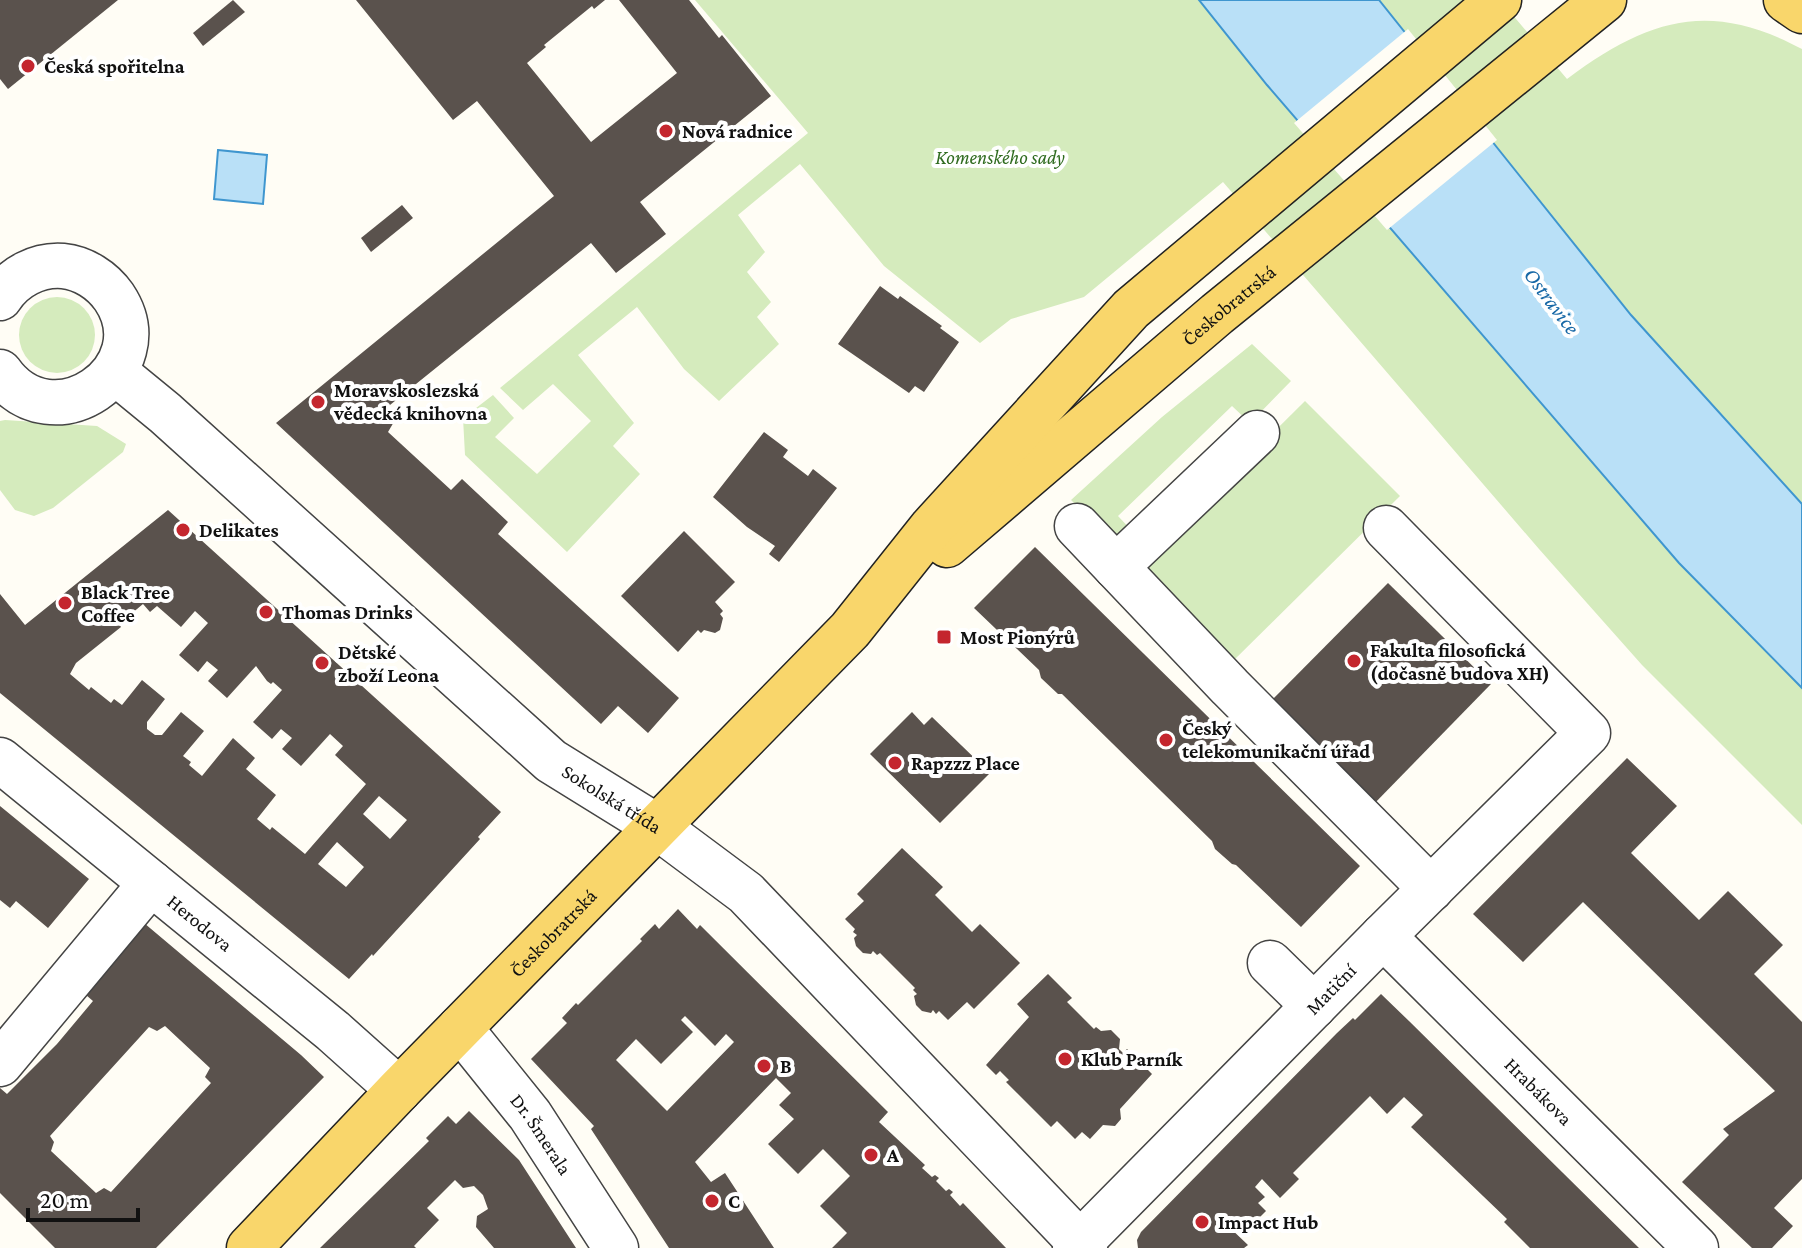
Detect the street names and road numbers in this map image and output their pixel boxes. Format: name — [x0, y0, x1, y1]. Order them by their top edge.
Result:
street label: Českobratrská — [1178, 260, 1280, 350]
street label: Sokolská třída — [558, 760, 666, 838]
street label: Českobratrská — [505, 884, 601, 981]
street label: Herodova — [163, 890, 237, 956]
street label: Matiční — [1301, 959, 1361, 1019]
street label: Hrabákova — [1500, 1053, 1577, 1130]
street label: Dr. Šmerala — [506, 1089, 577, 1179]

